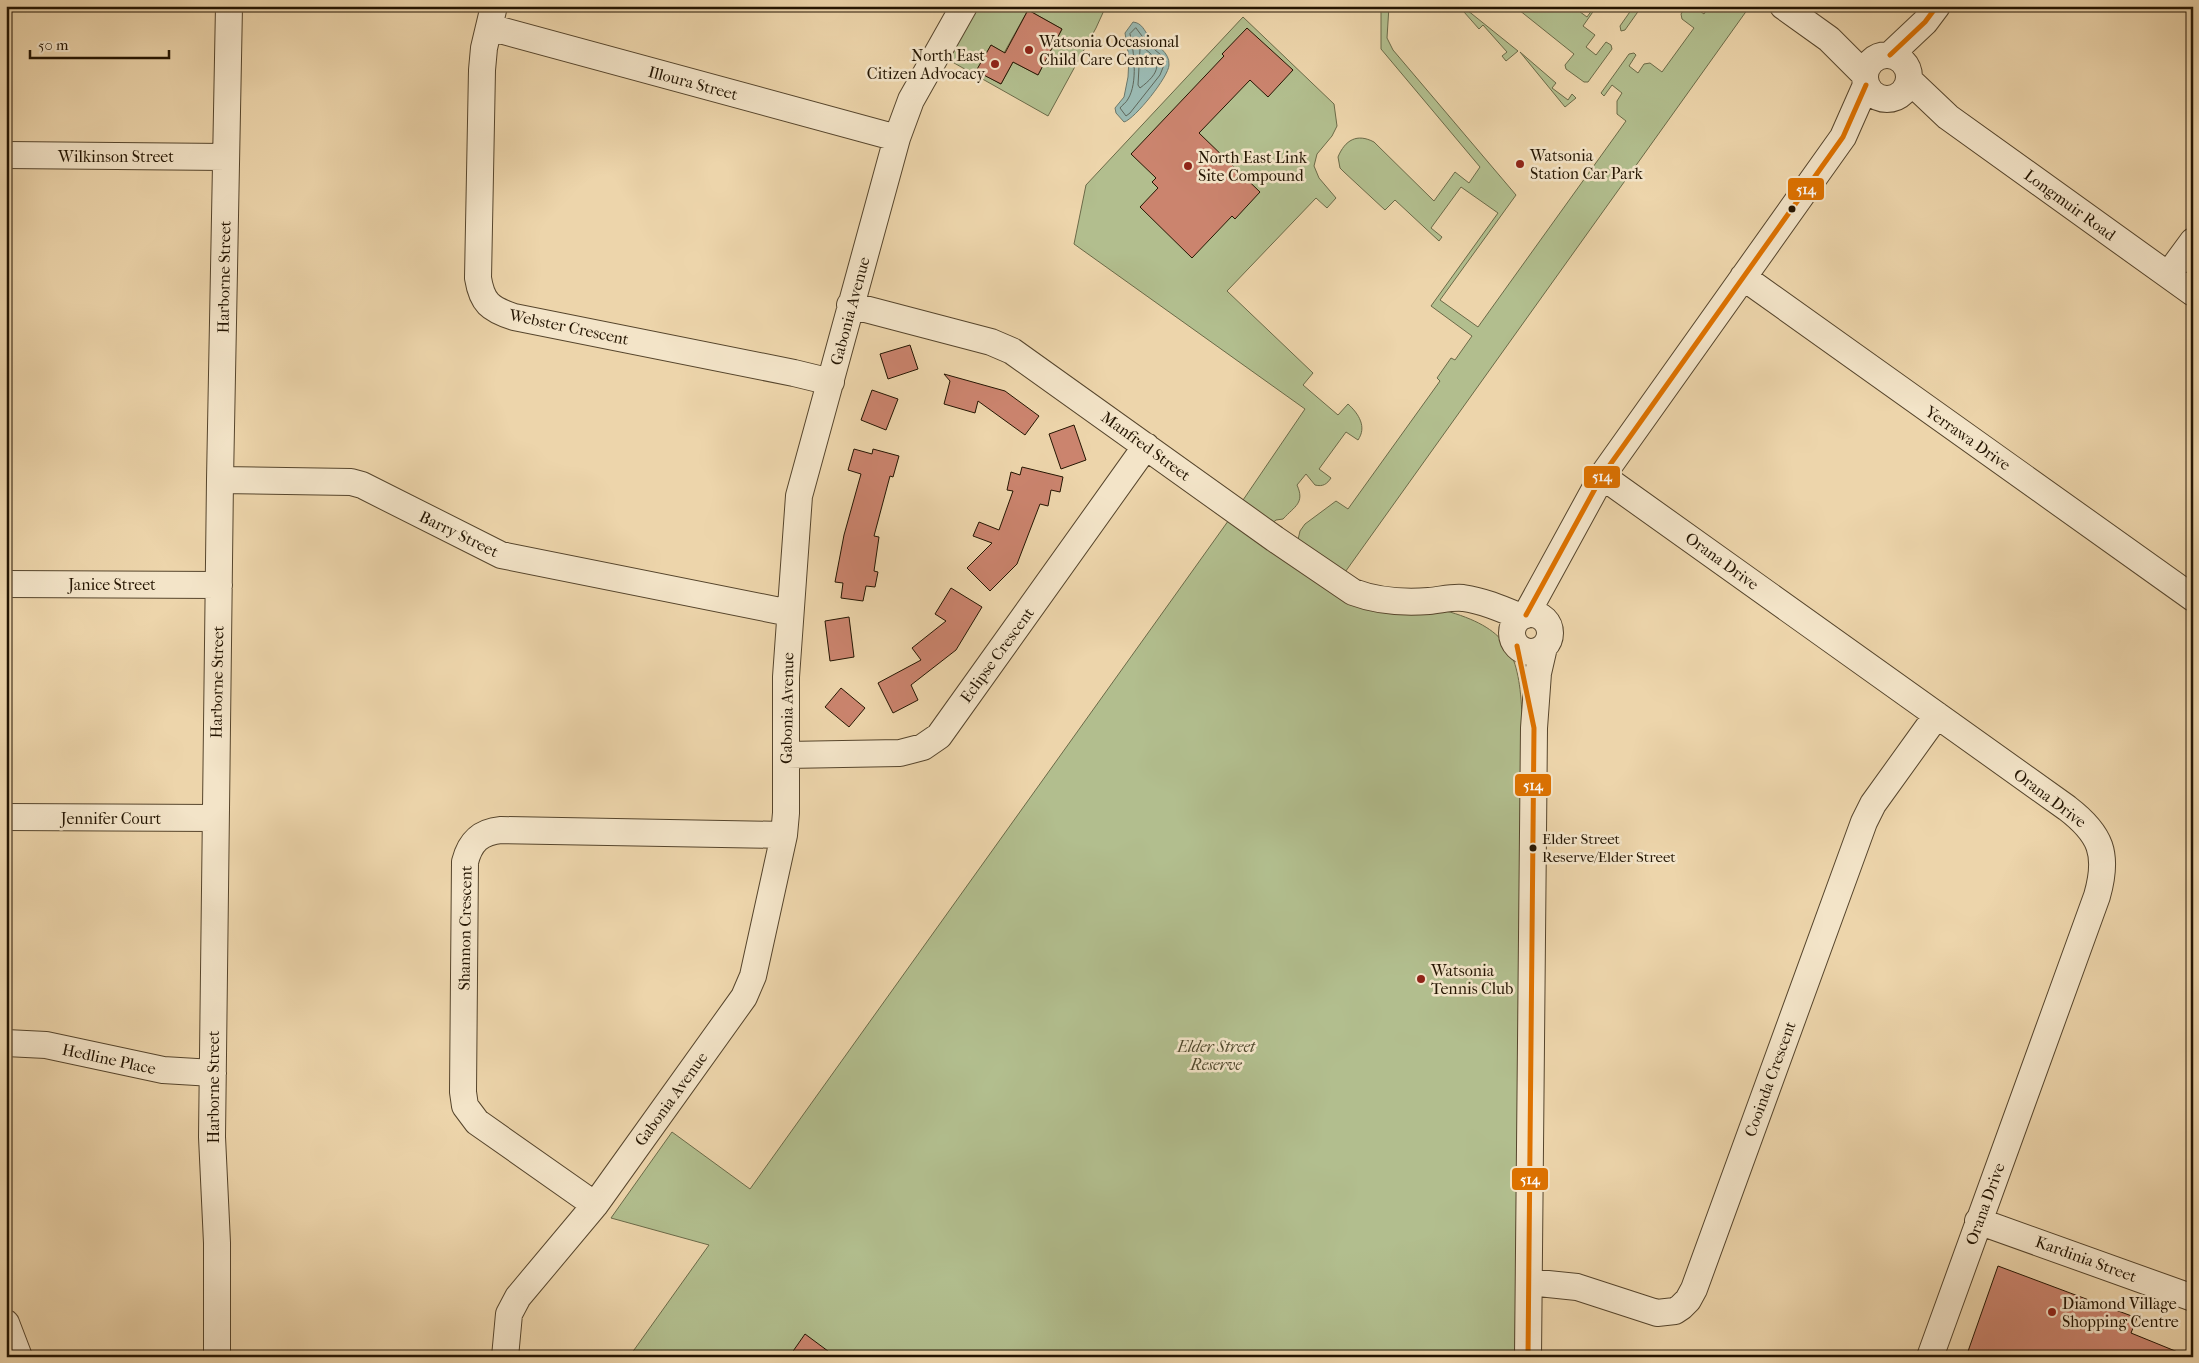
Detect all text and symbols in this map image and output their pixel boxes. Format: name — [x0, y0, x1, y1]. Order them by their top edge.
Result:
scale bar — [30, 28, 169, 60]
place label: Watsonia Occasional Child Care Centre — [1038, 32, 1180, 69]
text: 50 m — [38, 36, 69, 54]
marker: Watsonia Occasional Child Care Centre — [1023, 44, 1035, 56]
place label: North East Citizen Advocacy — [867, 46, 985, 83]
marker: North East Citizen Advocacy — [989, 58, 1001, 70]
street label: Illoura Street — [646, 62, 740, 104]
place label: Watsonia Station Car Park — [1529, 146, 1643, 183]
street label: Wilkinson Street — [57, 147, 174, 166]
place label: North East Link Site Compound — [1198, 148, 1308, 185]
marker: Watsonia Station Car Park — [1514, 158, 1526, 170]
marker: North East Link Site Compound — [1182, 160, 1194, 172]
street label: Longmuir Road — [2021, 165, 2120, 245]
line badge: 514 — [1787, 177, 1825, 201]
text: 514 — [1796, 181, 1816, 198]
unlabelled marker — [1787, 204, 1797, 214]
street label: Harborne Street — [214, 220, 234, 334]
street label: Gabonia Avenue — [826, 255, 874, 367]
street label: Webster Crescent — [506, 305, 631, 349]
street label: Yerrawa Drive — [1921, 401, 2014, 474]
street label: Manfred Street — [1098, 407, 1195, 485]
line badge: 514 — [1583, 465, 1621, 489]
text: 514 — [1592, 468, 1612, 485]
street label: Barry Street — [416, 507, 502, 561]
street label: Orana Drive — [1682, 528, 1762, 594]
street label: Janice Street — [66, 575, 156, 594]
street label: Eclipse Crescent — [956, 603, 1038, 706]
street label: Harborne Street — [207, 625, 227, 739]
street label: Gabonia Avenue — [777, 652, 797, 764]
street label: Orana Drive — [2010, 765, 2090, 832]
line badge: 514 — [1514, 773, 1552, 797]
text: 514 — [1523, 777, 1543, 794]
street label: Jennifer Court — [59, 809, 162, 828]
place label: Elder Street Reserve/Elder Street — [1542, 830, 1676, 866]
marker: Elder Street Reserve/Elder Street — [1528, 843, 1538, 853]
street label: Shannon Crescent — [454, 865, 476, 991]
place label: Watsonia Tennis Club — [1430, 961, 1513, 998]
marker: Watsonia Tennis Club — [1415, 973, 1427, 985]
street label: Cooinda Crescent — [1740, 1018, 1800, 1139]
street label: Harborne Street — [204, 1030, 223, 1143]
park label: Elder Street Reserve — [1176, 1037, 1256, 1074]
street label: Hedline Place — [60, 1040, 158, 1078]
street label: Gabonia Avenue — [631, 1048, 712, 1150]
street label: Orana Drive — [1961, 1160, 2009, 1248]
line badge: 514 — [1511, 1167, 1549, 1191]
text: 514 — [1520, 1171, 1540, 1188]
street label: Kardinia Street — [2033, 1232, 2139, 1286]
place label: Diamond Village Shopping Centre — [2062, 1294, 2179, 1331]
marker: Diamond Village Shopping Centre — [2046, 1306, 2058, 1318]

